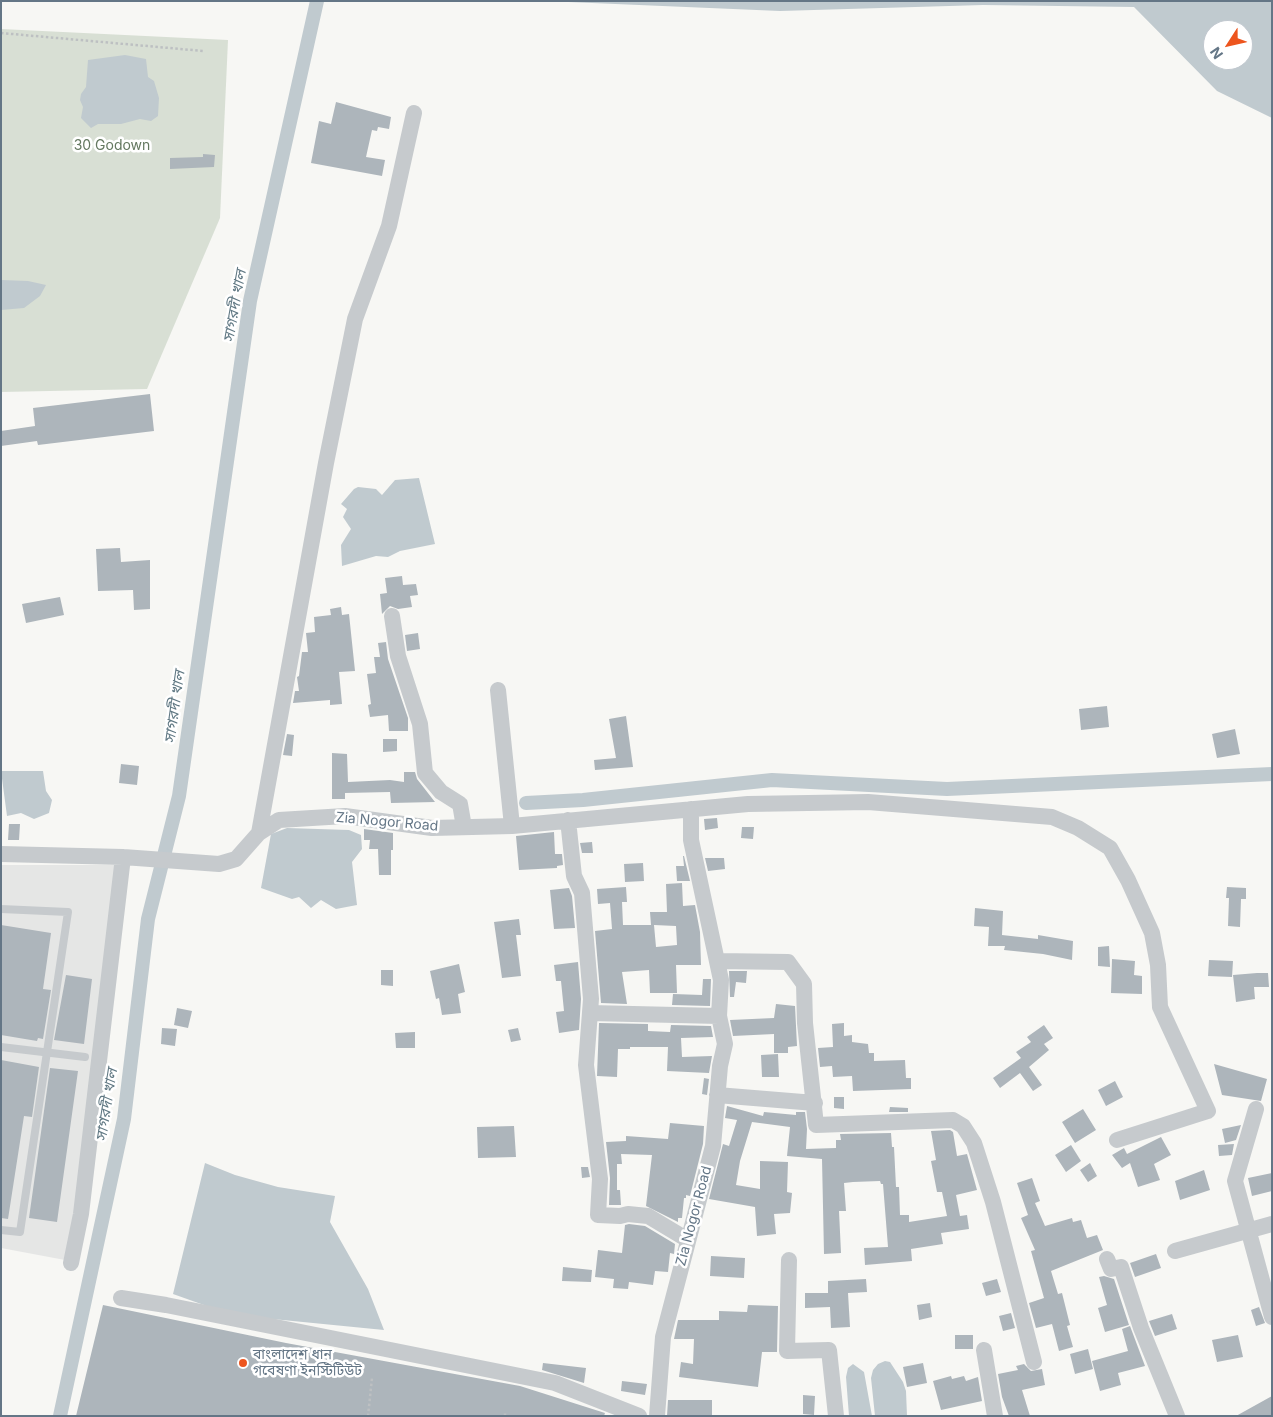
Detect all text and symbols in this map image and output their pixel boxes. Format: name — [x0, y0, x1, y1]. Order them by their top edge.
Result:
north arrow — [1203, 20, 1253, 70]
text: N — [1206, 44, 1226, 63]
park label: 30 Godown — [74, 138, 150, 154]
water label: সাগরদী খাল — [220, 268, 250, 344]
water label: সাগরদী খাল — [161, 669, 189, 745]
street label: Zia Nogor Road — [335, 809, 439, 835]
water label: সাগরদী খাল — [92, 1067, 122, 1143]
street label: Zia Nogor Road — [673, 1164, 715, 1268]
place label: বাংলাদেশ ধান গবেষণা ইনস্টিটিউট — [253, 1347, 362, 1380]
marker: বাংলাদেশ ধান গবেষণা ইনস্টিটিউট — [237, 1357, 249, 1369]

